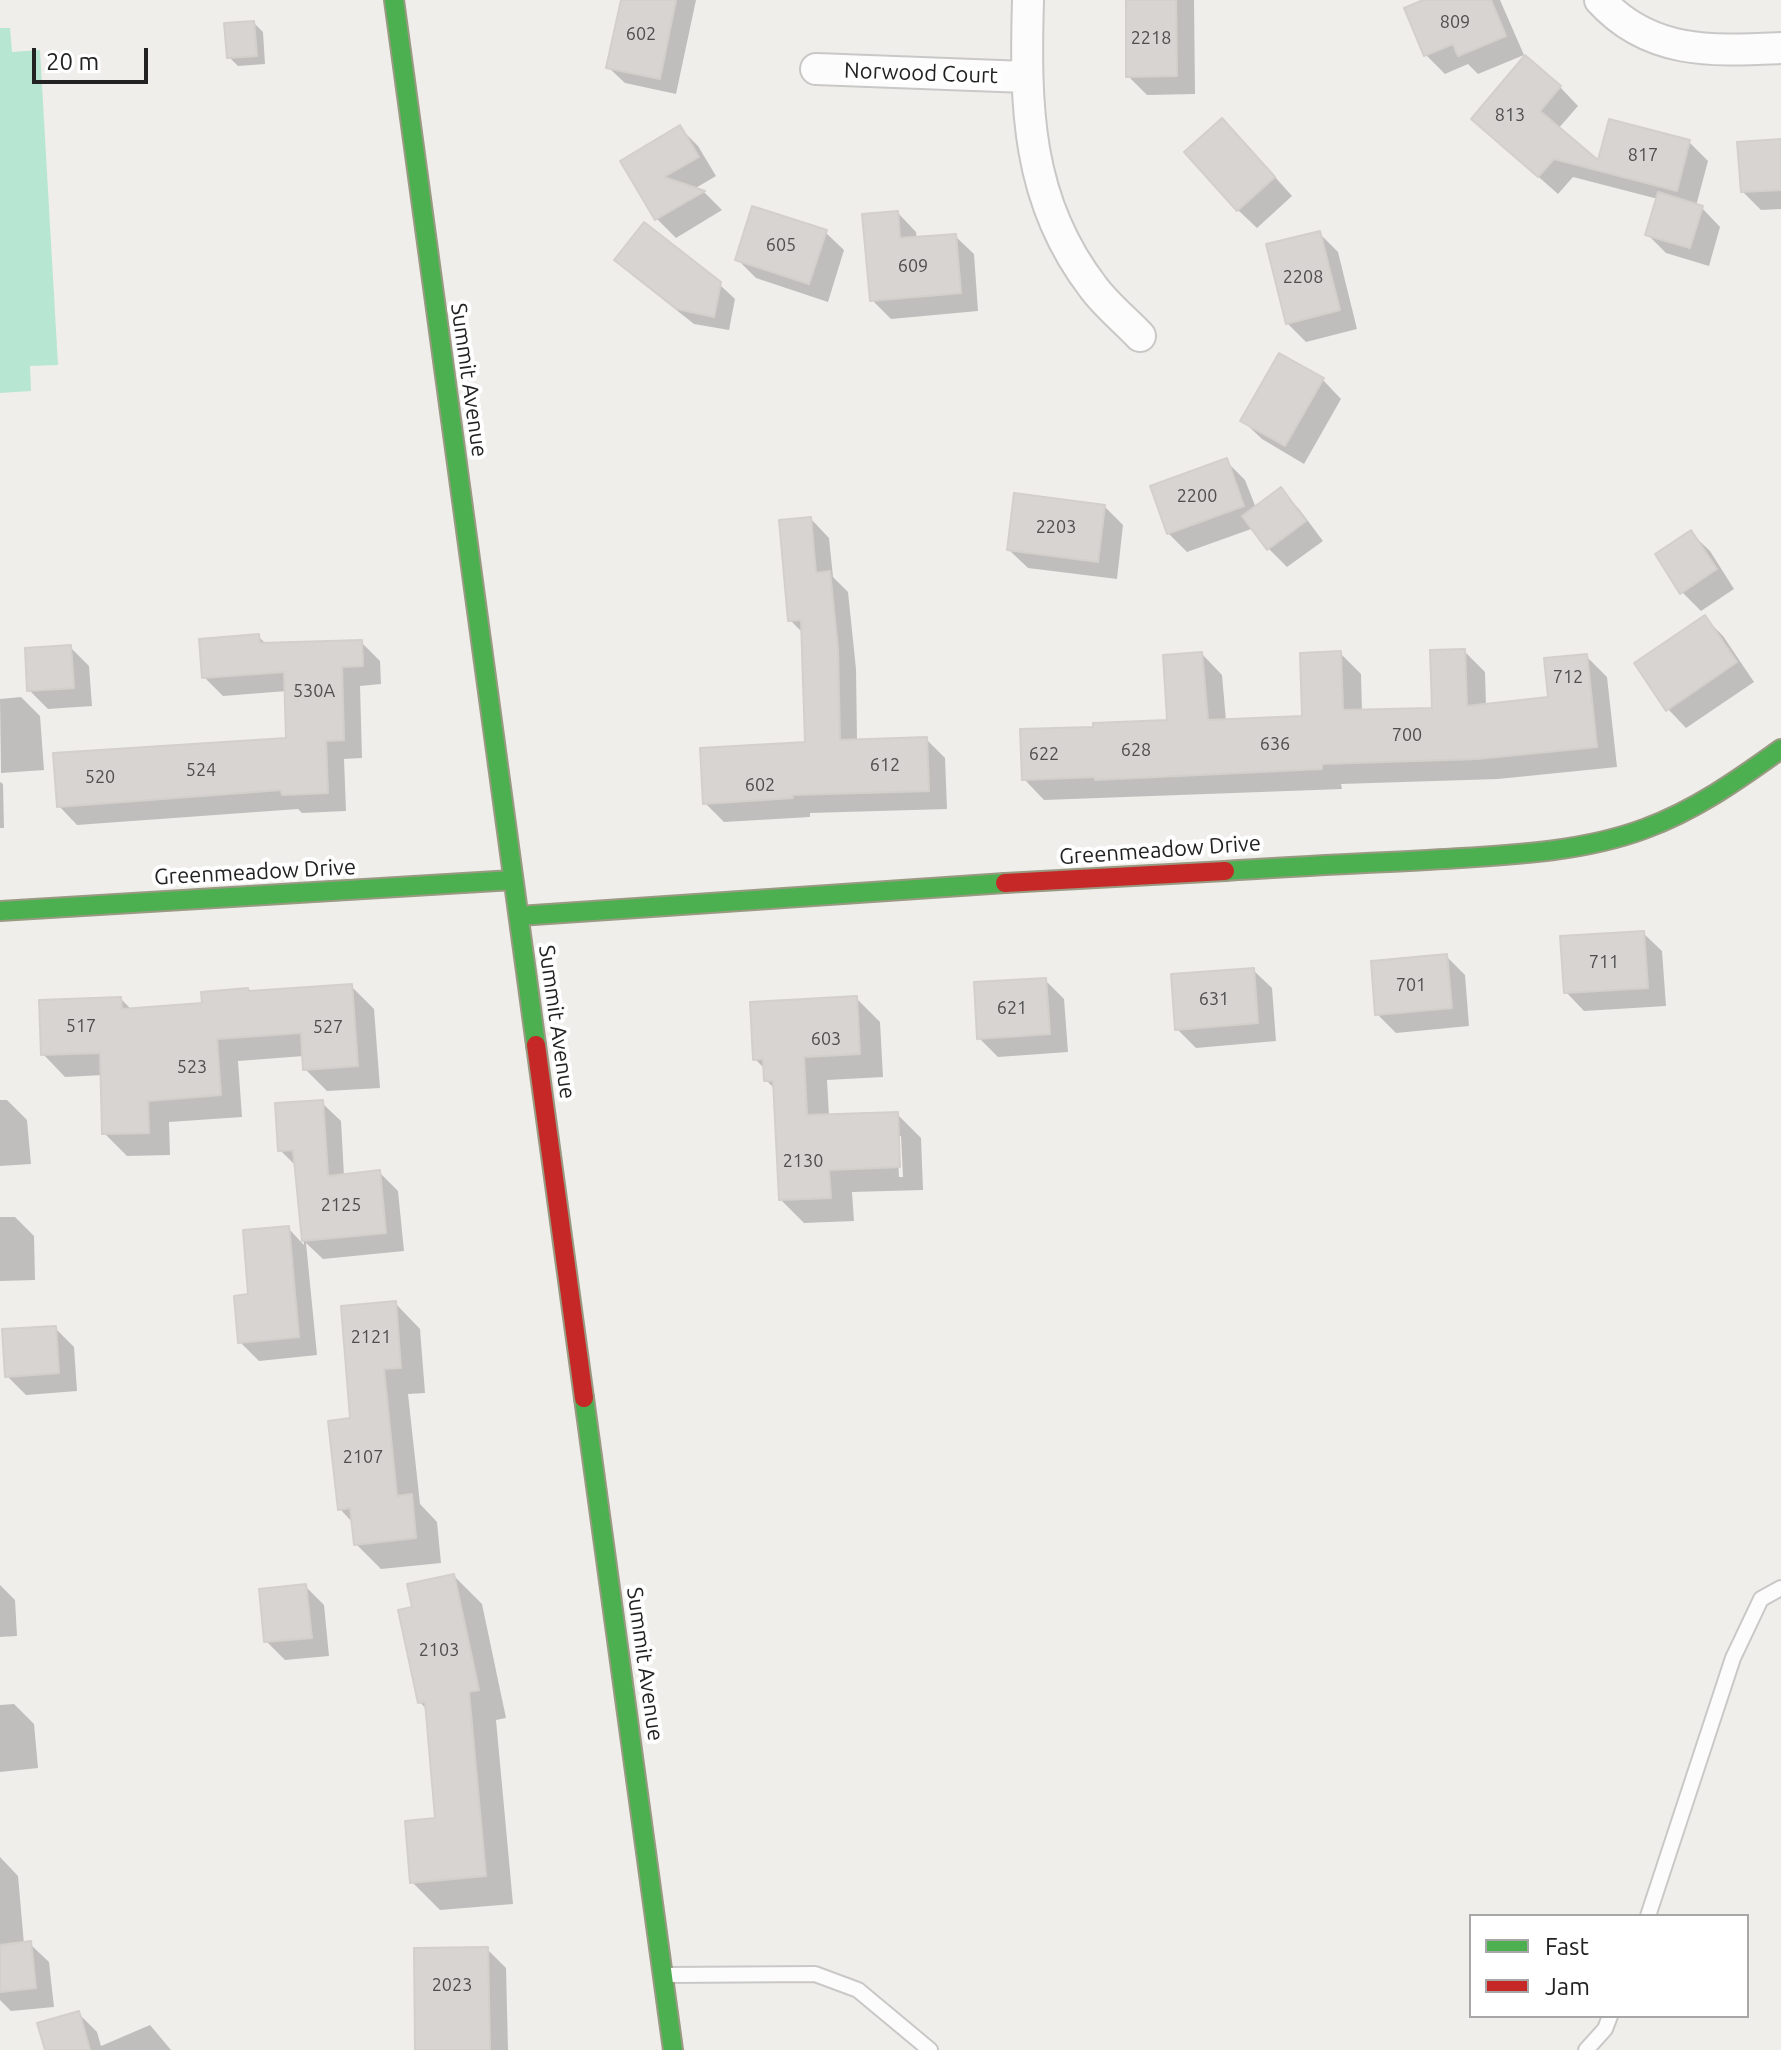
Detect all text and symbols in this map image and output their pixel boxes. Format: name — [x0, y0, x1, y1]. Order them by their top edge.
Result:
house number: 809 — [1440, 11, 1470, 33]
house number: 602 — [626, 23, 656, 45]
house number: 2218 — [1131, 27, 1171, 49]
scale bar — [36, 32, 152, 82]
text: 20 m — [46, 48, 99, 75]
street label: Norwood Court — [844, 57, 998, 89]
house number: 813 — [1495, 104, 1525, 126]
house number: 817 — [1628, 144, 1658, 166]
house number: 605 — [766, 234, 796, 256]
house number: 609 — [898, 255, 928, 277]
house number: 2208 — [1283, 266, 1323, 288]
street label: Summit Avenue — [445, 301, 493, 459]
house number: 2200 — [1177, 485, 1217, 507]
house number: 2203 — [1036, 516, 1076, 538]
house number: 712 — [1553, 666, 1583, 688]
house number: 530A — [293, 680, 335, 702]
house number: 700 — [1392, 724, 1422, 746]
house number: 636 — [1260, 733, 1290, 755]
house number: 628 — [1121, 739, 1151, 761]
house number: 622 — [1029, 743, 1059, 765]
house number: 612 — [870, 754, 900, 776]
house number: 524 — [186, 759, 216, 781]
house number: 520 — [85, 766, 115, 788]
house number: 602 — [745, 774, 775, 796]
street label: Greenmeadow Drive — [1058, 830, 1262, 870]
street label: Greenmeadow Drive — [153, 854, 357, 890]
street label: Summit Avenue — [533, 943, 581, 1101]
house number: 711 — [1589, 951, 1619, 973]
house number: 701 — [1396, 974, 1426, 996]
house number: 631 — [1199, 988, 1229, 1010]
house number: 621 — [997, 997, 1027, 1019]
house number: 517 — [66, 1015, 96, 1037]
house number: 527 — [313, 1016, 343, 1038]
house number: 603 — [811, 1028, 841, 1050]
house number: 523 — [177, 1056, 207, 1078]
house number: 2130 — [783, 1150, 823, 1172]
house number: 2125 — [321, 1194, 361, 1216]
house number: 2121 — [351, 1326, 391, 1348]
house number: 2107 — [343, 1446, 383, 1468]
street label: Summit Avenue — [621, 1585, 669, 1743]
house number: 2103 — [419, 1639, 459, 1661]
legend — [1469, 1914, 1749, 2018]
text: Fast — [1545, 1933, 1589, 1960]
text: Jam — [1545, 1973, 1590, 2000]
house number: 2023 — [432, 1974, 472, 1996]

